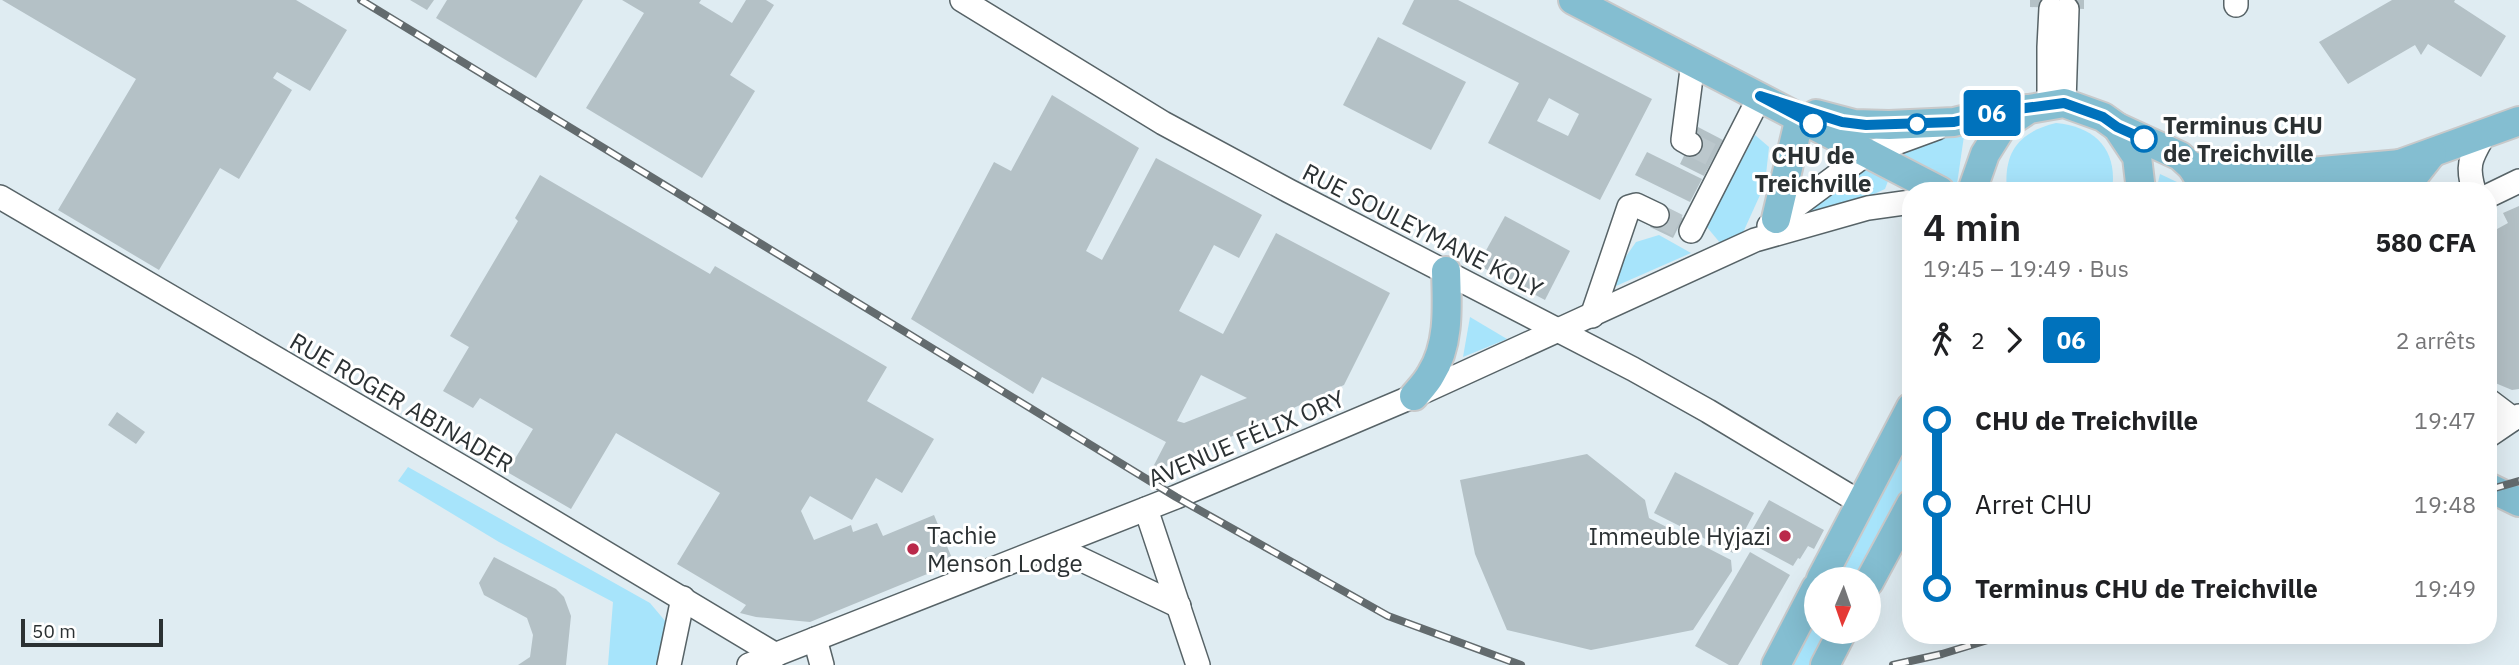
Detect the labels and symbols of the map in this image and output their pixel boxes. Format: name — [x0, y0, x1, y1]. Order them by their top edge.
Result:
line badge: 06 — [1960, 90, 2024, 136]
place label: Terminus CHU de Treichville — [2163, 109, 2323, 169]
marker: CHU de Treichville — [1800, 111, 1826, 137]
unlabelled marker — [1907, 114, 1927, 134]
marker: Terminus CHU de Treichville — [2131, 126, 2157, 152]
place label: CHU de Treichville — [1755, 139, 1872, 199]
street label: RUE SOULEYMANE KOLY — [1297, 155, 1549, 305]
street label: RUE ROGER ABINADER — [284, 325, 520, 479]
street label: AVENUE FÉLIX ORY — [1143, 382, 1349, 494]
place label: Tachie Menson Lodge — [927, 519, 1083, 579]
place label: Immeuble Hyjazi — [1589, 520, 1771, 552]
marker: Immeuble Hyjazi — [1777, 528, 1793, 544]
marker: Tachie Menson Lodge — [905, 541, 921, 557]
north arrow — [1804, 567, 1881, 644]
scale bar — [21, 616, 163, 648]

